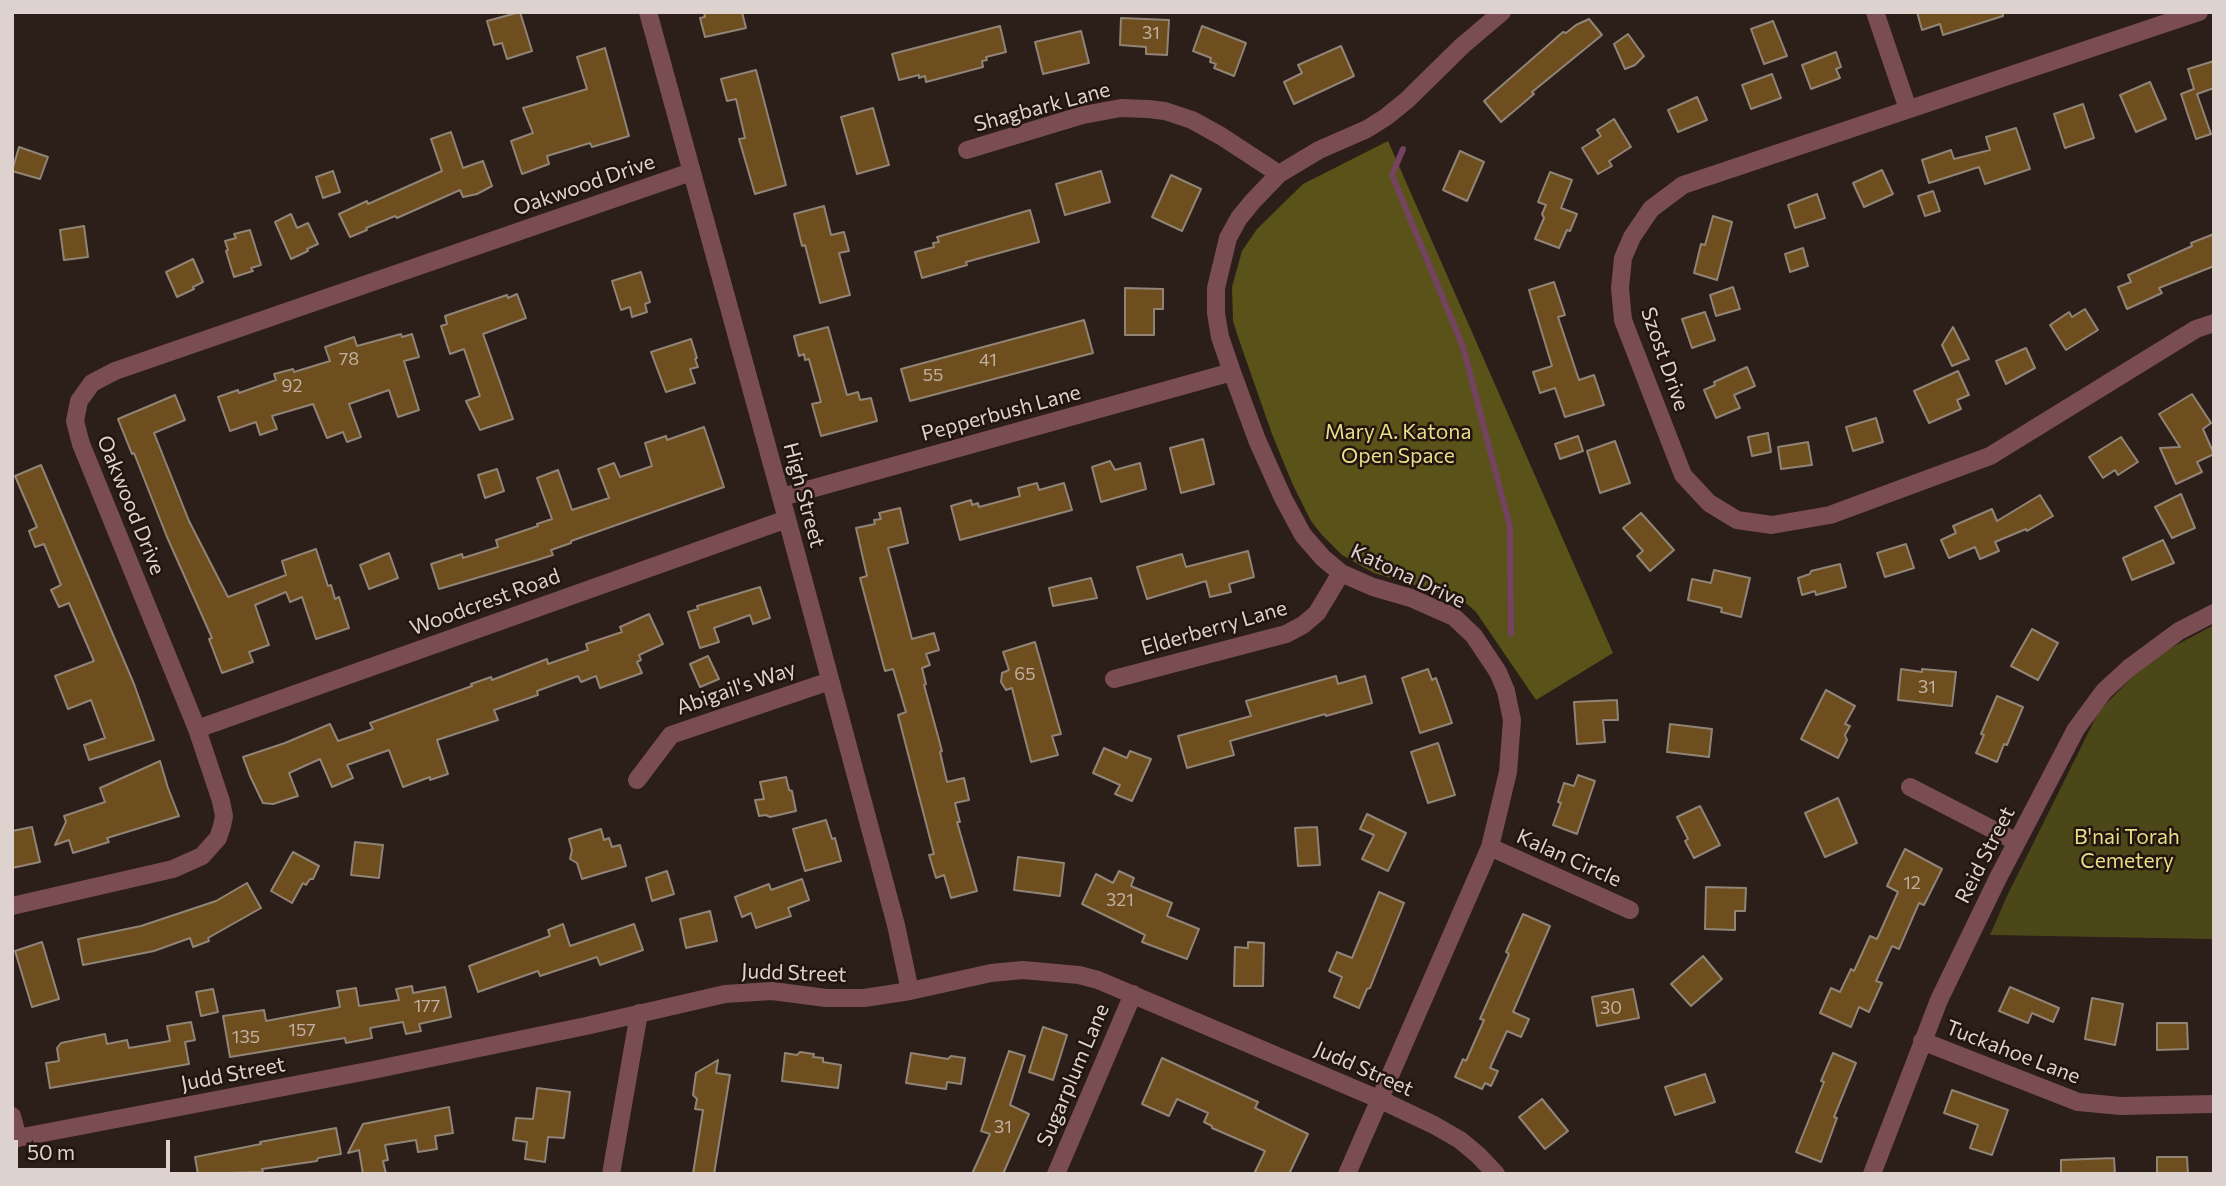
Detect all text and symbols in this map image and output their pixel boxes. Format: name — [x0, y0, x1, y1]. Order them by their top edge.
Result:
house number: 31 — [1142, 22, 1160, 44]
street label: Shagbark Lane — [971, 77, 1113, 137]
street label: Oakwood Drive — [510, 149, 658, 221]
street label: Szost Drive — [1636, 304, 1694, 414]
house number: 78 — [339, 348, 359, 370]
house number: 41 — [979, 349, 997, 371]
house number: 55 — [923, 364, 943, 386]
house number: 92 — [282, 375, 302, 397]
street label: Pepperbush Lane — [918, 380, 1084, 446]
park label: Mary A. Katona Open Space — [1325, 419, 1471, 469]
street label: Oakwood Drive — [92, 432, 170, 578]
street label: High Street — [778, 440, 830, 550]
street label: Katona Drive — [1347, 538, 1469, 614]
street label: Woodcrest Road — [407, 563, 563, 641]
street label: Elderberry Lane — [1138, 595, 1290, 661]
street label: Abigail's Way — [673, 656, 799, 720]
house number: 65 — [1014, 663, 1036, 685]
house number: 31 — [1918, 676, 1936, 698]
street label: Reid Street — [1950, 802, 2020, 908]
street label: Kalan Circle — [1513, 824, 1625, 892]
park label: B'nai Torah Cemetery — [2074, 824, 2180, 874]
house number: 12 — [1903, 872, 1921, 894]
house number: 321 — [1106, 889, 1134, 911]
street label: Judd Street — [741, 959, 847, 987]
house number: 177 — [414, 995, 440, 1017]
house number: 30 — [1600, 997, 1622, 1019]
street label: Sugarplum Lane — [1032, 1000, 1114, 1150]
street label: Tuckahoe Lane — [1942, 1015, 2084, 1089]
house number: 157 — [288, 1019, 316, 1041]
house number: 135 — [232, 1026, 260, 1048]
street label: Judd Street — [1311, 1036, 1417, 1102]
street label: Judd Street — [179, 1052, 287, 1096]
house number: 31 — [994, 1116, 1012, 1138]
scale bar — [18, 1126, 173, 1170]
text: 50 m — [27, 1139, 75, 1164]

